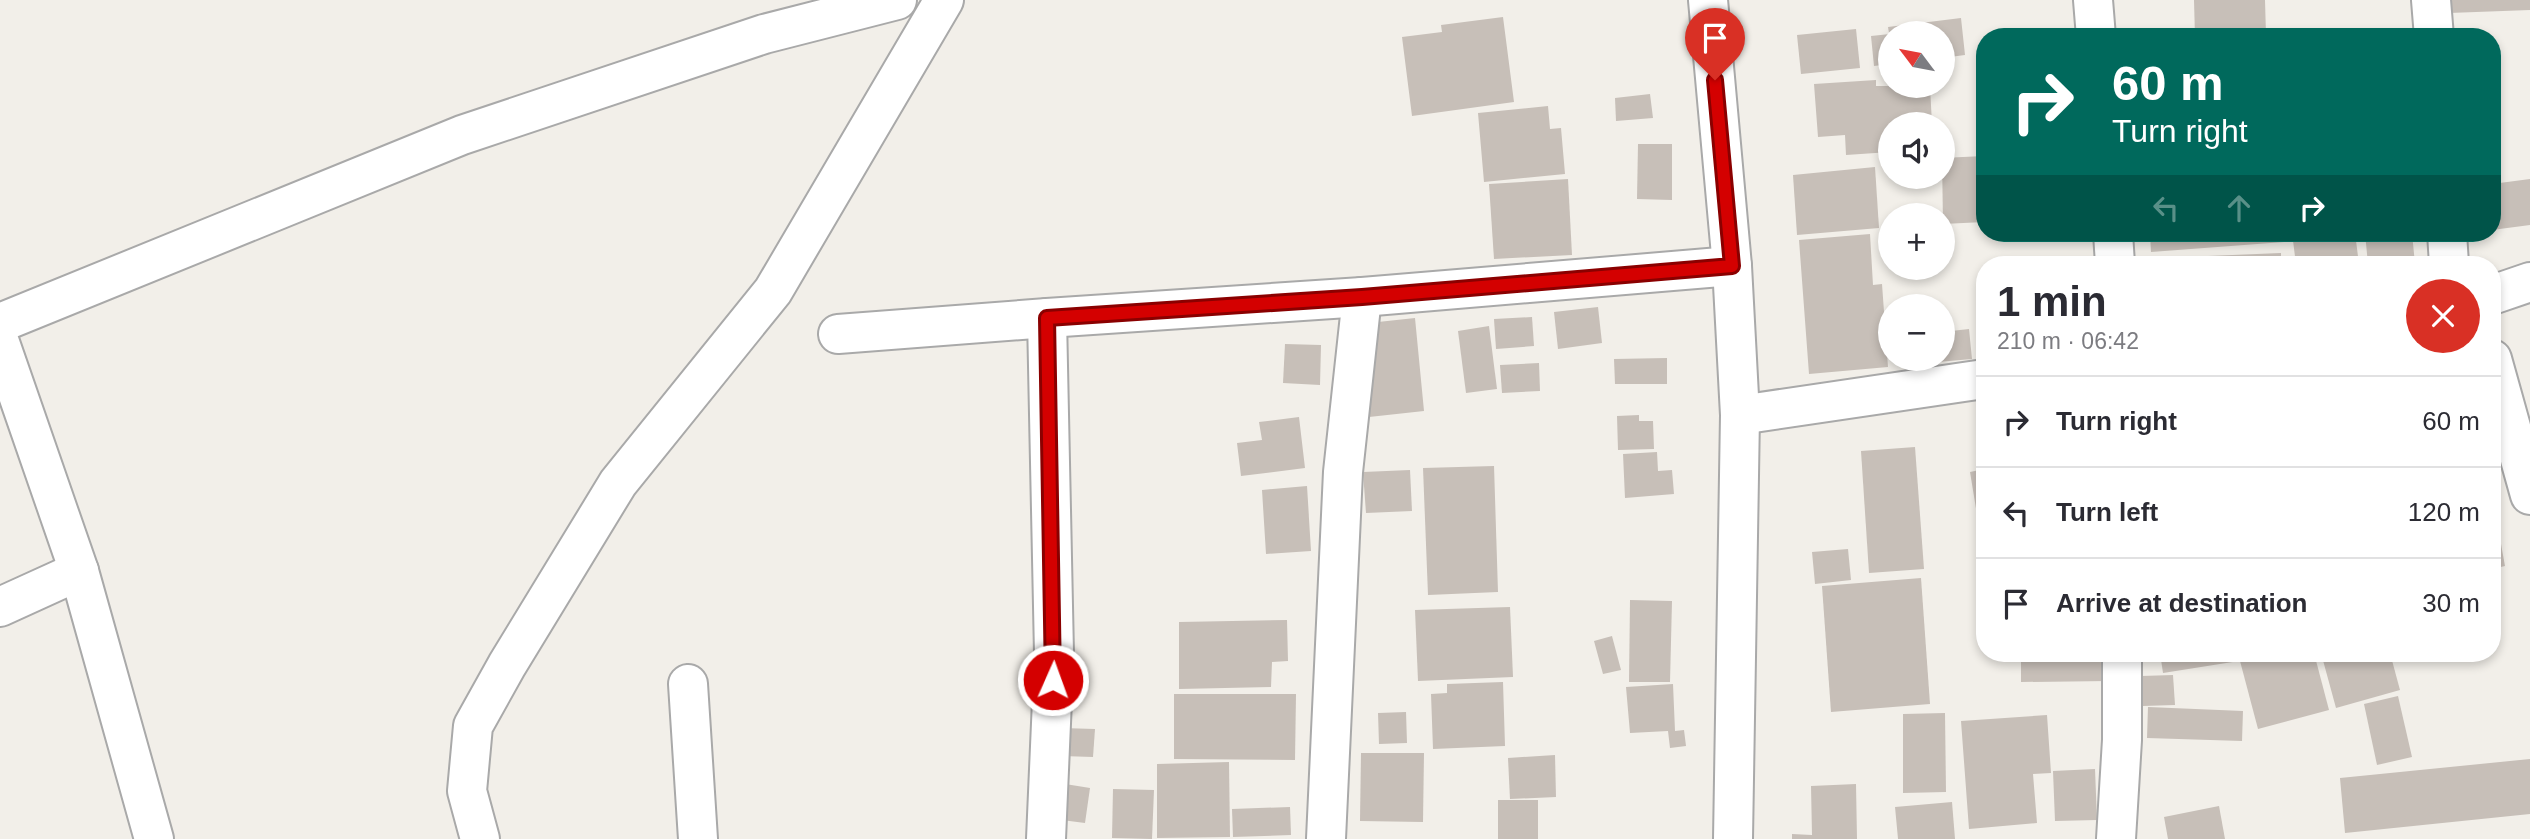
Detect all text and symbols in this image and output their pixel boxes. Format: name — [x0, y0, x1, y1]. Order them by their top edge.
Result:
pin — [1685, 8, 1745, 80]
icon: arrive — [1696, 19, 1734, 57]
north arrow — [1878, 21, 1955, 98]
map controls — [1878, 21, 1955, 371]
icon: right — [1997, 56, 2088, 147]
text: 60 m — [2112, 56, 2224, 110]
button: sound — [1878, 112, 1955, 189]
text: Turn right — [2112, 113, 2248, 149]
icon: left — [2147, 189, 2185, 227]
icon: ahead — [2220, 189, 2258, 227]
icon: right — [2293, 189, 2331, 227]
button: + — [1878, 203, 1955, 280]
text: 1 min — [1997, 278, 2107, 325]
button: close — [2406, 279, 2480, 353]
button: − — [1878, 294, 1955, 371]
text: 210 m · 06:42 — [1997, 328, 2139, 354]
icon: right — [1997, 403, 2035, 441]
text: Turn right — [2056, 406, 2177, 436]
text: 60 m — [2422, 406, 2480, 436]
icon: left — [1997, 494, 2035, 532]
text: Turn left — [2056, 497, 2158, 527]
text: 120 m — [2408, 497, 2480, 527]
icon: arrive — [1997, 585, 2035, 623]
text: Arrive at destination — [2056, 588, 2307, 618]
text: 30 m — [2422, 588, 2480, 618]
position arrow — [1016, 643, 1090, 717]

